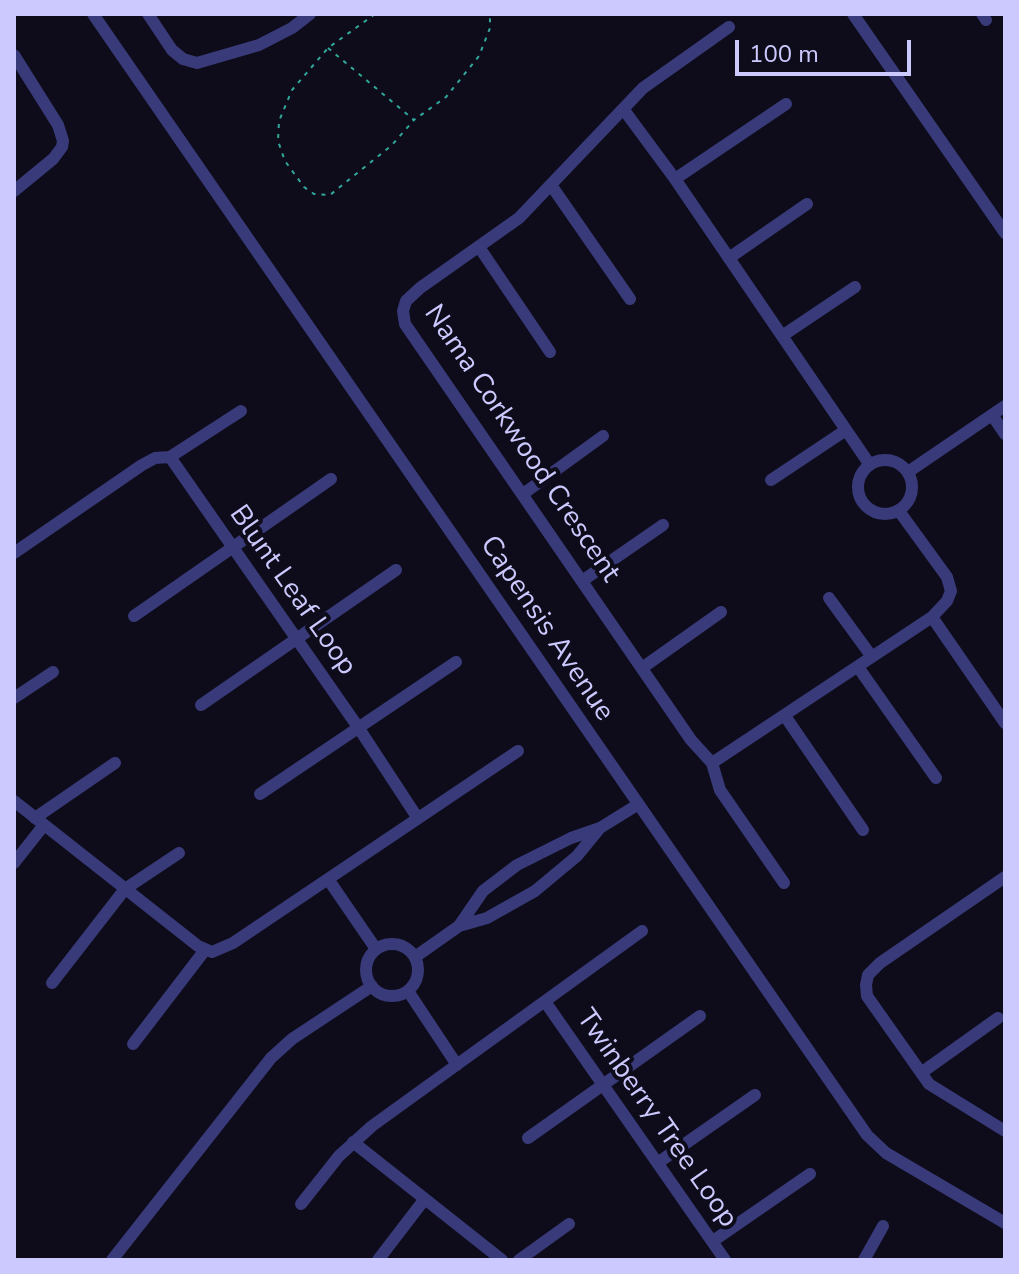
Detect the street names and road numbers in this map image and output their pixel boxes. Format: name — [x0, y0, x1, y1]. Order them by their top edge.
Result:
street label: Nama Corkwood Crescent — [416, 299, 626, 589]
street label: Blunt Leaf Loop — [221, 500, 363, 682]
street label: Capensis Avenue — [472, 530, 620, 728]
street label: Twinberry Tree Loop — [568, 1003, 744, 1235]

